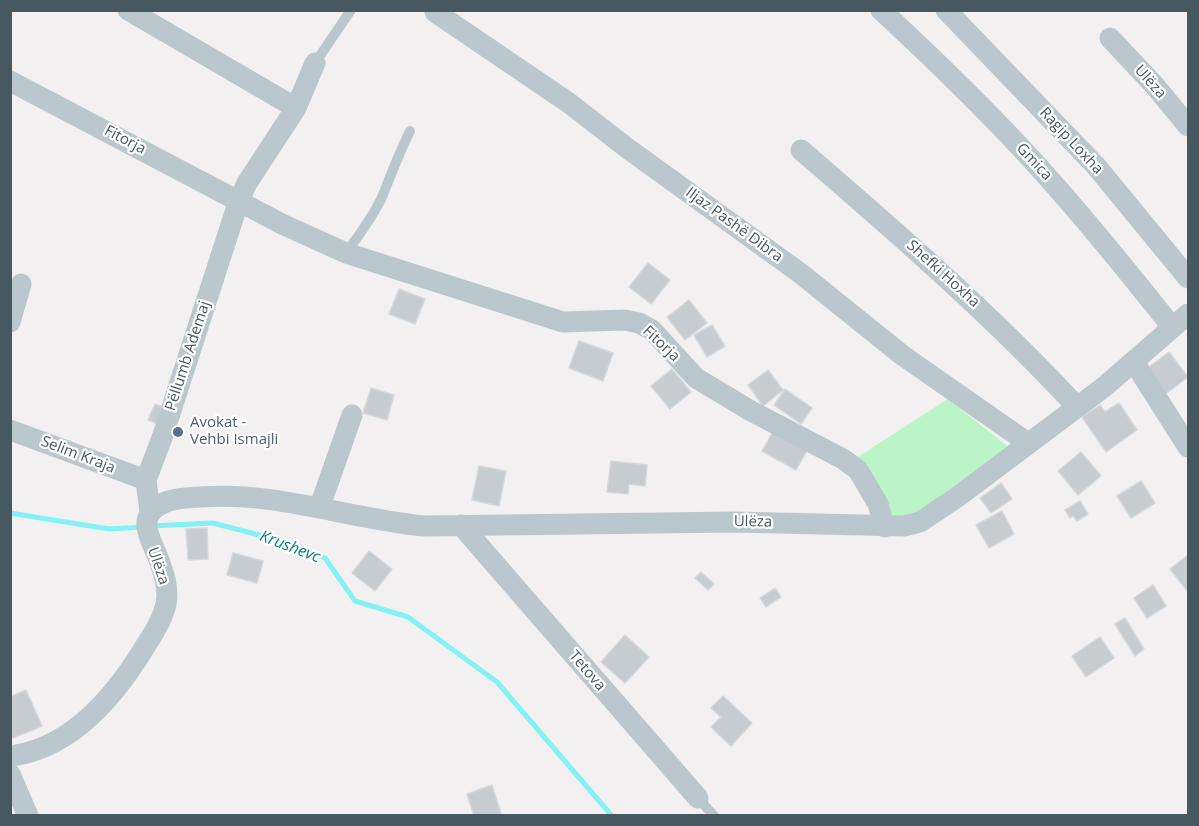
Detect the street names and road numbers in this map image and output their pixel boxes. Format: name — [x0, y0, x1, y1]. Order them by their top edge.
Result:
street label: Ulëza — [1130, 62, 1170, 102]
street label: Ragip Loxha — [1035, 104, 1107, 178]
street label: Fitorja — [101, 122, 149, 158]
street label: Gmica — [1012, 140, 1056, 184]
street label: Iljaz Pashë Dibra — [682, 184, 786, 266]
street label: Shefki Hoxha — [903, 237, 983, 311]
street label: Pëllumb Ademaj — [162, 299, 214, 413]
street label: Fitorja — [639, 322, 683, 366]
street label: Selim Kraja — [38, 433, 118, 477]
street label: Ulëza — [734, 513, 772, 531]
street label: Ulëza — [143, 545, 173, 587]
street label: Tetova — [565, 647, 609, 695]

